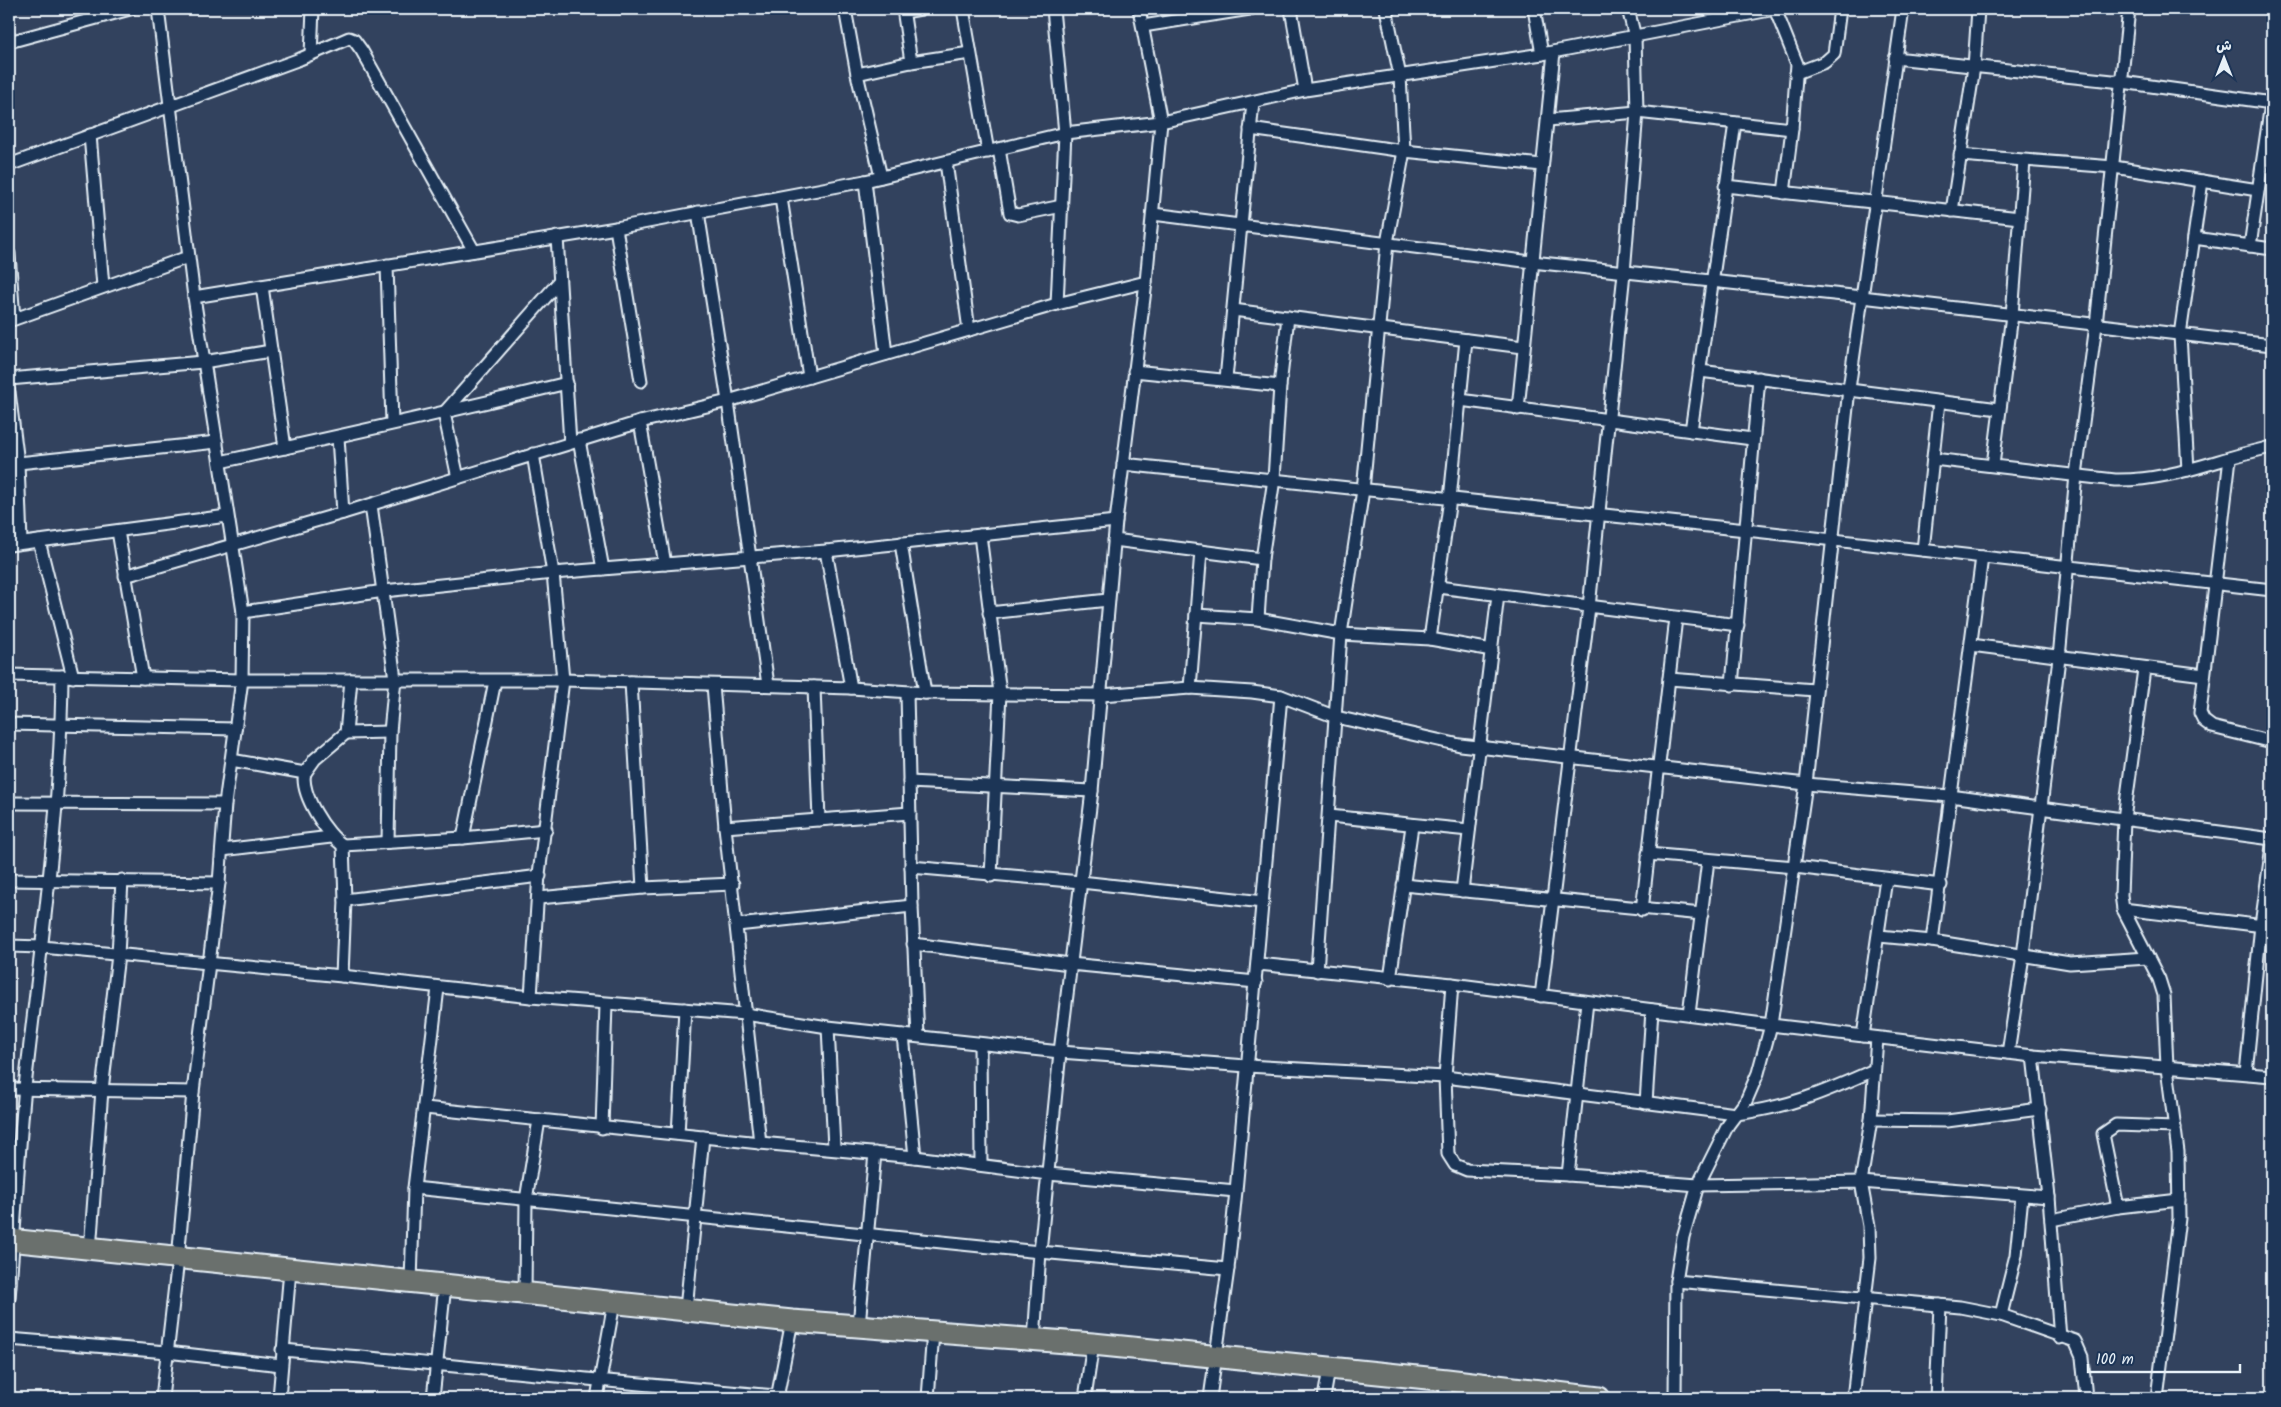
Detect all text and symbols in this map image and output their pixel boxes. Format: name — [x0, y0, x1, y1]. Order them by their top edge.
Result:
north arrow — [2198, 32, 2248, 82]
text: ش — [2216, 35, 2232, 57]
scale bar — [2088, 1342, 2241, 1374]
text: 100 m — [2096, 1348, 2134, 1372]

